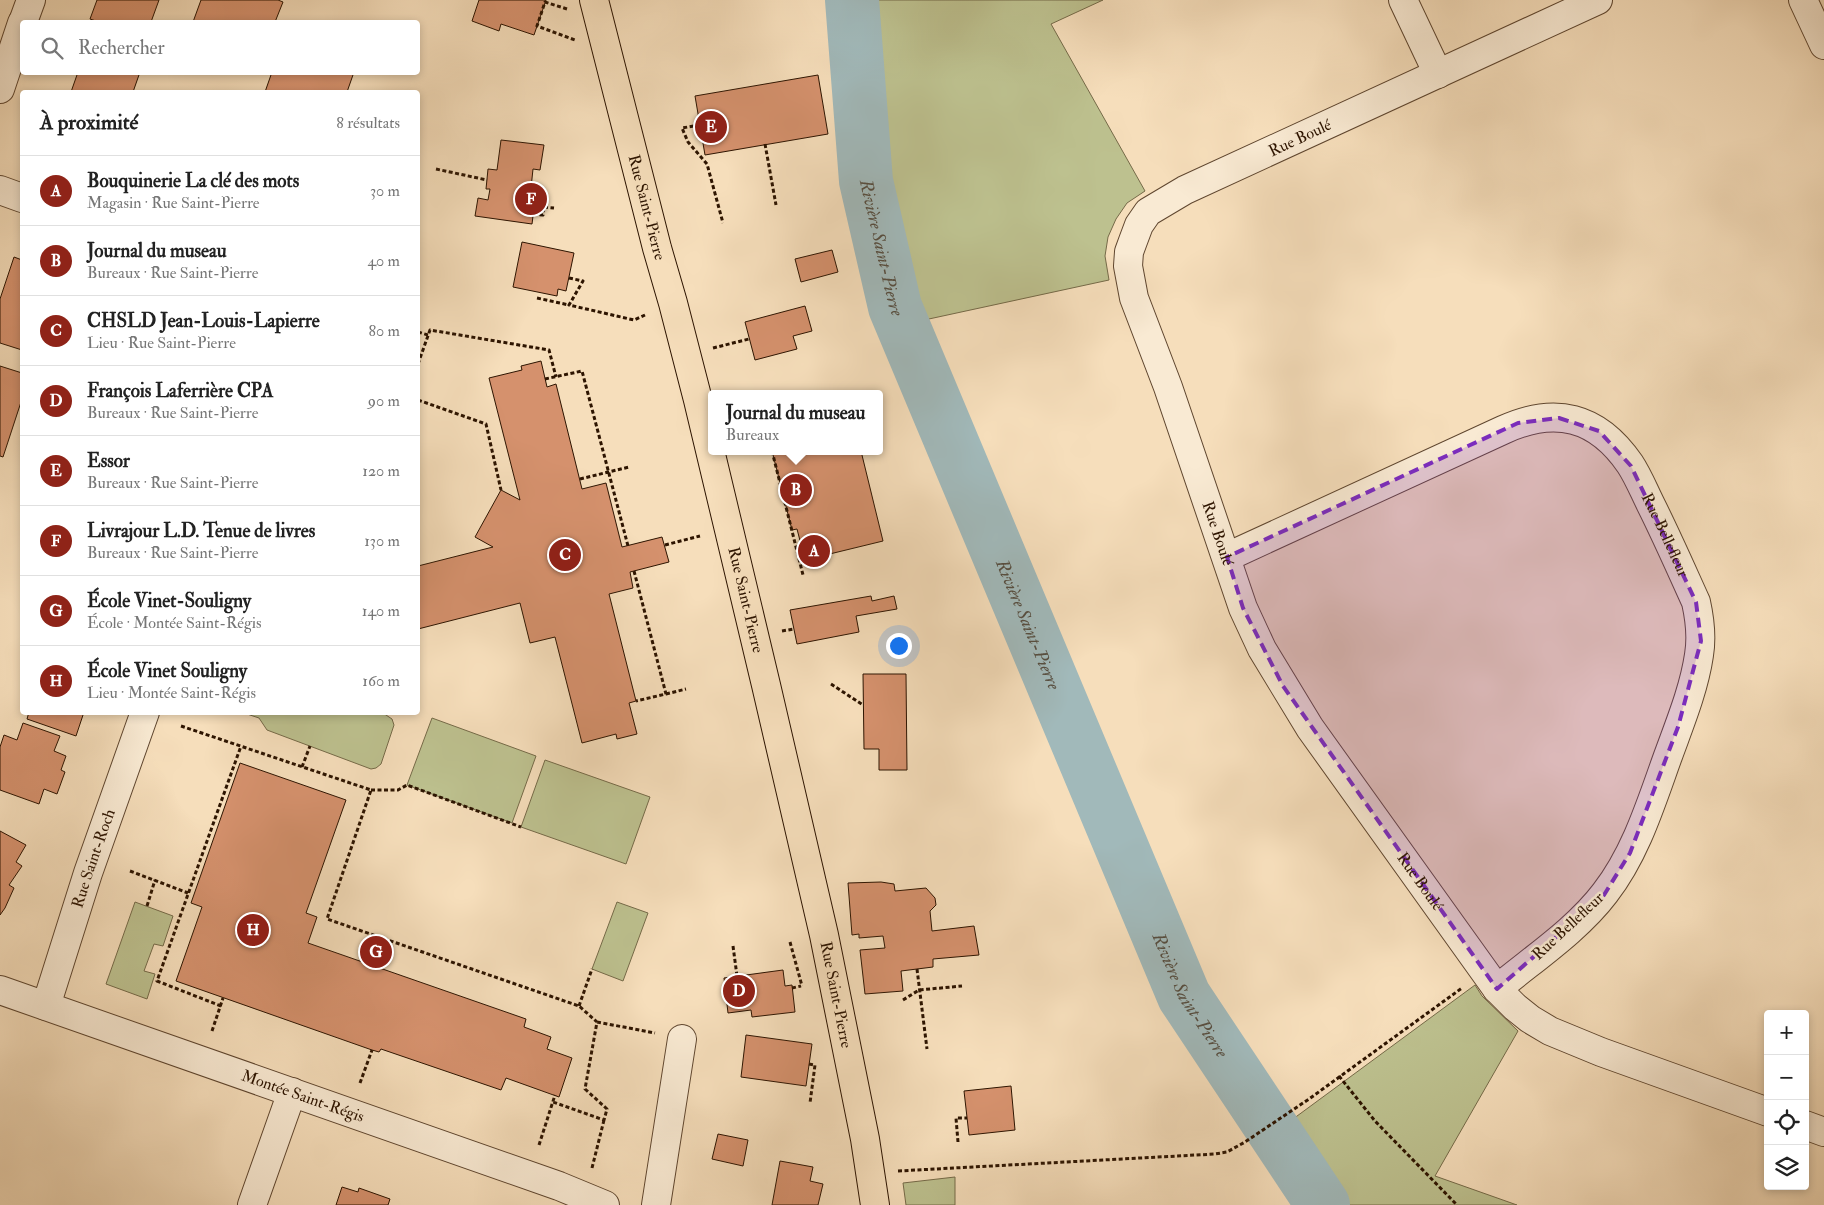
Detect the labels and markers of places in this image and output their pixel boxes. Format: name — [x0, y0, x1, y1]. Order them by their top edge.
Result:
pin: E — [695, 108, 727, 146]
pin: F — [515, 180, 547, 218]
pin: B — [780, 471, 812, 509]
pin: A — [798, 532, 830, 570]
pin: C — [549, 536, 581, 574]
pin: H — [237, 911, 269, 949]
pin: G — [360, 933, 392, 971]
pin: D — [723, 972, 755, 1010]

